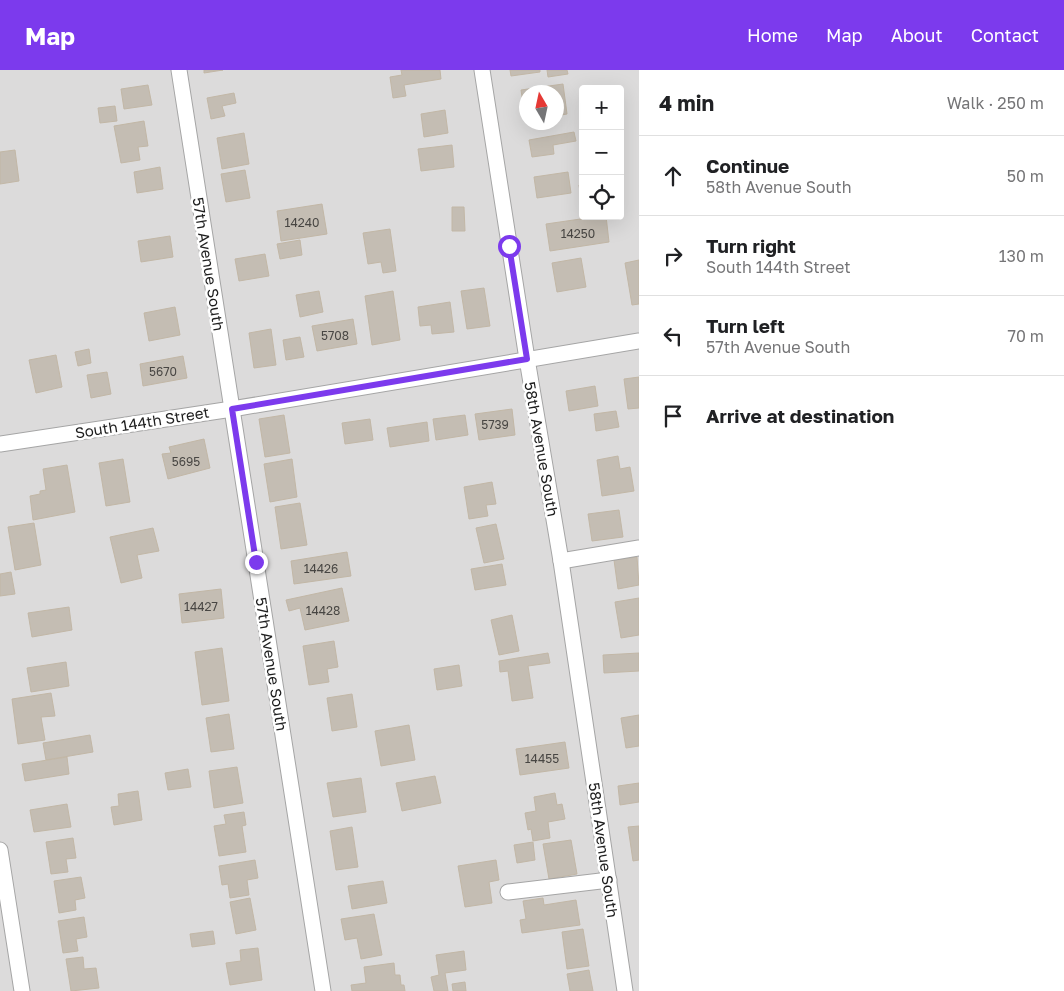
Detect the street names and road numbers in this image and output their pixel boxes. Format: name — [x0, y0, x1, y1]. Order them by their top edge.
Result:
street label: 57th Avenue South — [190, 196, 228, 332]
street label: 58th Avenue South — [521, 380, 563, 518]
street label: South 144th Street — [74, 403, 210, 441]
street label: 57th Avenue South — [253, 596, 291, 732]
street label: 58th Avenue South — [586, 781, 622, 919]

